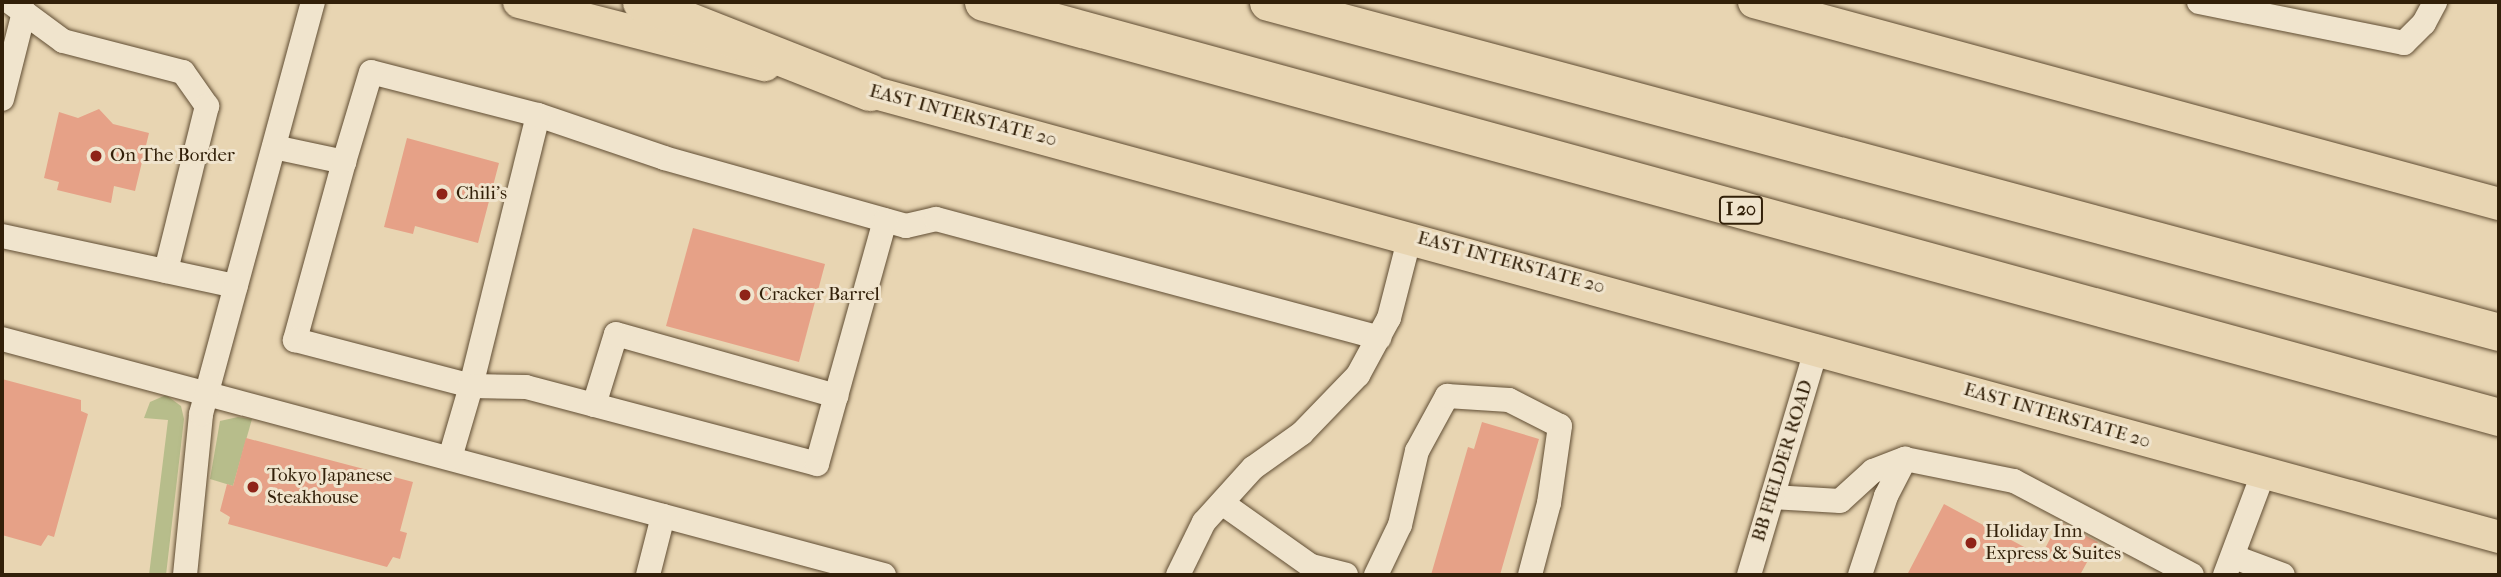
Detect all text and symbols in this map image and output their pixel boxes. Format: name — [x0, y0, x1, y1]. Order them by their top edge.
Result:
street label: EAST INTERSTATE 20 — [867, 80, 1059, 152]
place label: On The Border — [110, 145, 235, 167]
marker: On The Border — [88, 148, 104, 164]
place label: Chili's — [456, 183, 507, 205]
marker: Chili's — [434, 186, 450, 202]
road number: I 20 — [1718, 196, 1764, 224]
street label: EAST INTERSTATE 20 — [1415, 227, 1607, 299]
place label: Cracker Barrel — [759, 284, 880, 306]
marker: Cracker Barrel — [737, 287, 753, 303]
street label: BB FIELDER ROAD — [1748, 377, 1818, 545]
street label: EAST INTERSTATE 20 — [1961, 378, 2153, 454]
place label: Tokyo Japanese Steakhouse — [267, 465, 392, 509]
marker: Tokyo Japanese Steakhouse — [245, 479, 261, 495]
place label: Holiday Inn Express & Suites — [1985, 521, 2121, 565]
marker: Holiday Inn Express & Suites — [1963, 535, 1979, 551]

